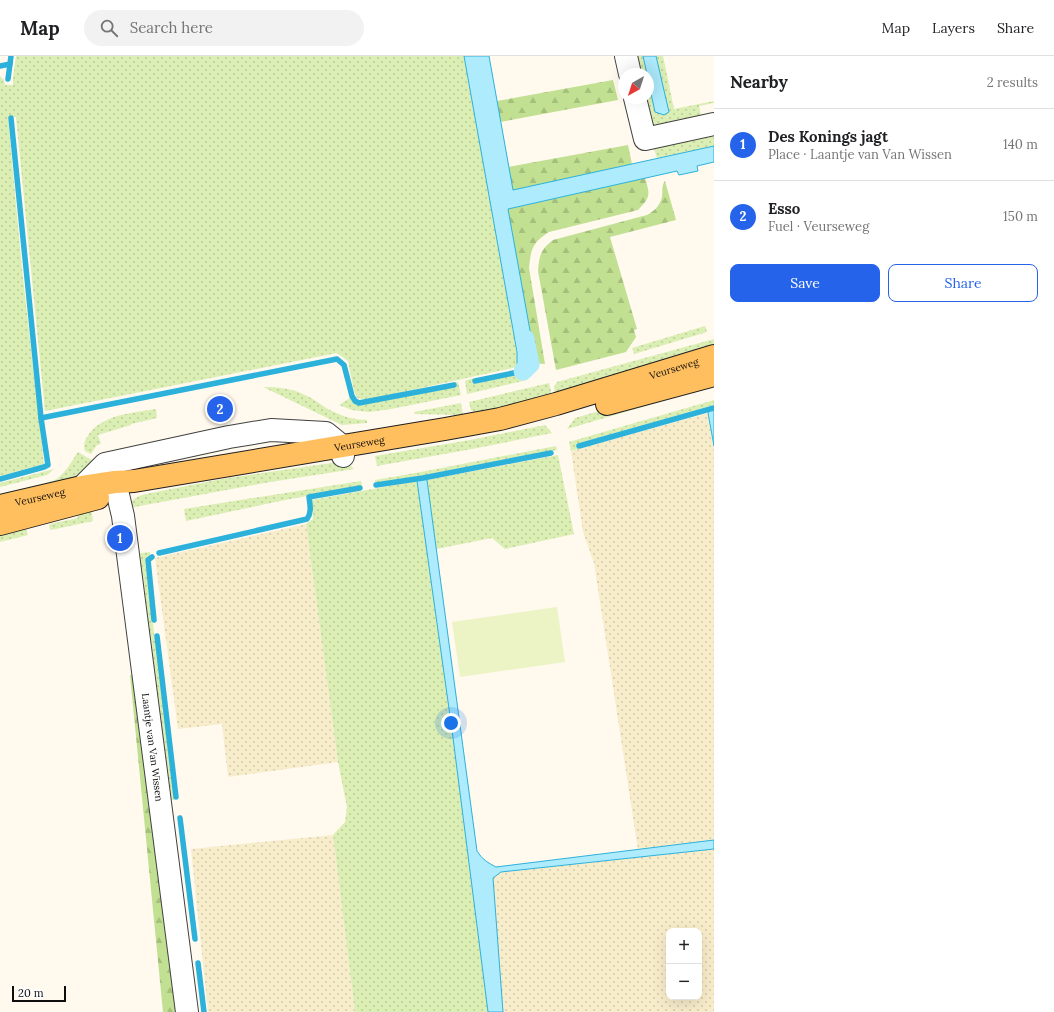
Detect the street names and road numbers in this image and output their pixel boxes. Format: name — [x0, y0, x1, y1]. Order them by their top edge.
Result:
street label: Veurseweg — [647, 354, 701, 382]
street label: Veurseweg — [332, 433, 386, 454]
street label: Veurseweg — [13, 485, 67, 509]
street label: Laantje van Van Wissen — [139, 692, 166, 802]

